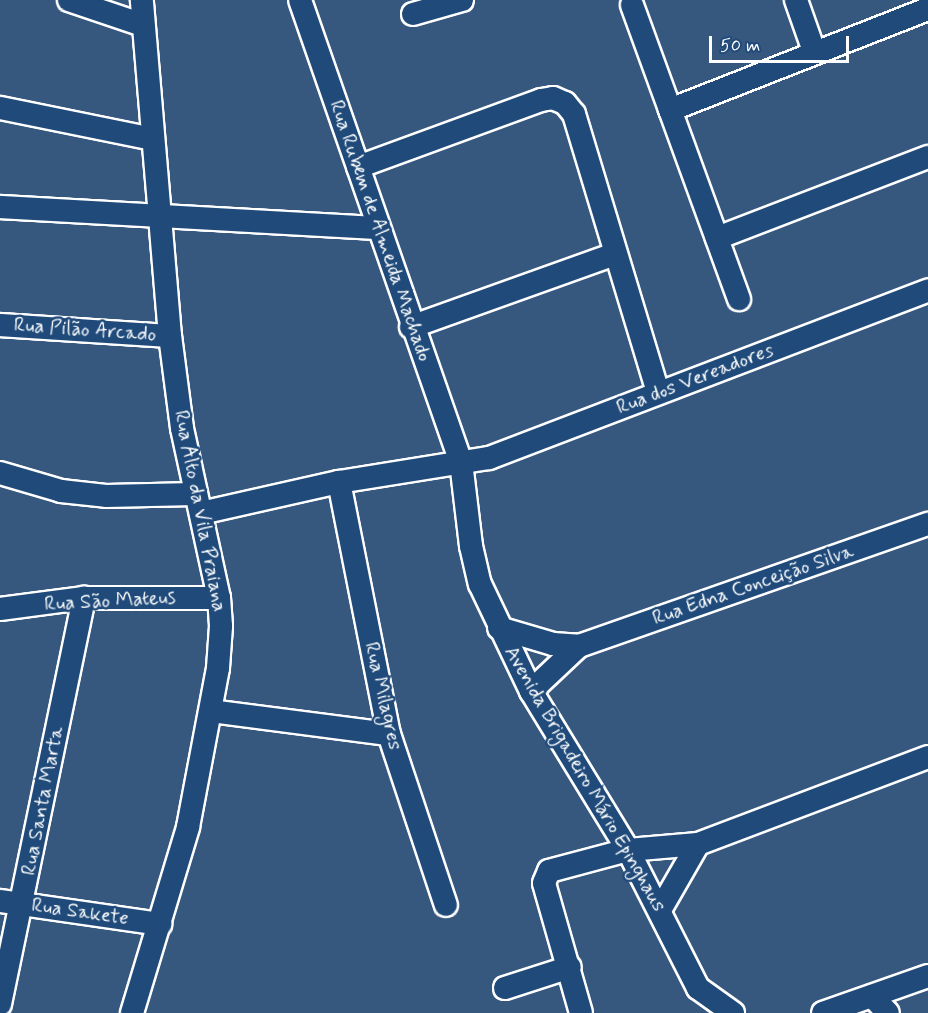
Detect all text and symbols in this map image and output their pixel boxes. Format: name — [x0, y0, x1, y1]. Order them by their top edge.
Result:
scale bar — [712, 24, 852, 62]
text: 50 m — [720, 34, 760, 58]
street label: Rua Rubem de Almeida Machado — [324, 99, 436, 363]
street label: Rua Pilão Arcado — [15, 313, 155, 347]
street label: Rua dos Vereadores — [614, 338, 776, 420]
street label: Rua Alto da Vila Praiana — [169, 409, 231, 613]
street label: Rua Edna Conceição Silva — [650, 540, 856, 630]
street label: Rua São Mateus — [43, 586, 177, 616]
street label: Rua Milagres — [359, 640, 407, 752]
street label: Avenida Brigadeiro Mário Epinghaus — [499, 643, 671, 915]
street label: Rua Santa Marta — [17, 726, 69, 876]
street label: Rua Sakete — [31, 893, 129, 931]

